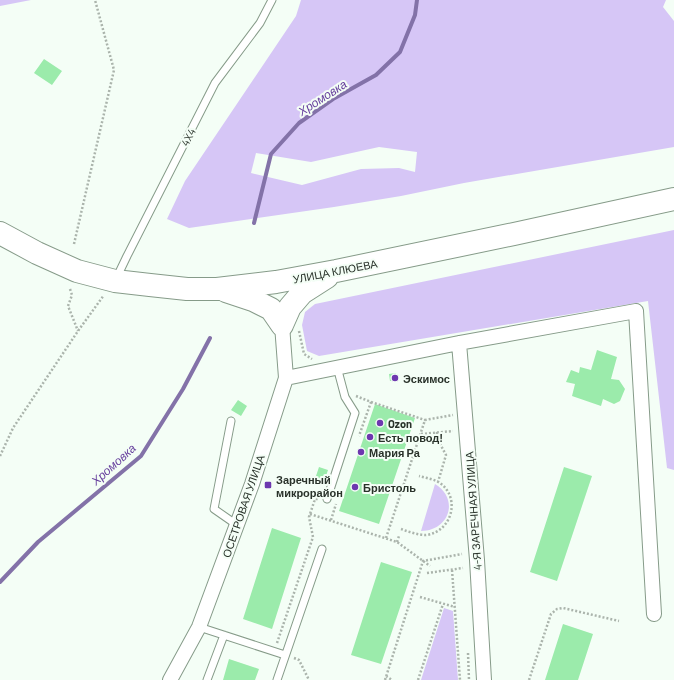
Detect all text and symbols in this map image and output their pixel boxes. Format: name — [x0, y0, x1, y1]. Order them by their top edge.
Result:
water label: Хромовка — [294, 76, 350, 119]
street label: 4X4 — [178, 126, 198, 148]
street label: УЛИЦА КЛЮЕВА — [292, 256, 379, 286]
place label: Эскимос — [403, 372, 450, 385]
marker: Эскимос — [390, 373, 400, 383]
place label: Ozon — [388, 417, 412, 430]
marker: Ozon — [375, 418, 385, 428]
place label: Есть повод! — [378, 431, 443, 444]
marker: Есть повод! — [365, 432, 375, 442]
water label: Хромовка — [87, 440, 139, 489]
place label: Мария Ра — [369, 446, 421, 459]
marker: Мария Ра — [356, 447, 366, 457]
street label: 4-Я ЗАРЕЧНАЯ УЛИЦА — [462, 450, 484, 571]
street label: ОСЕТРОВАЯ УЛИЦА — [219, 452, 267, 559]
place label: Заречный микрорайон — [276, 473, 343, 499]
marker: Заречный микрорайон — [263, 480, 273, 490]
place label: Бристоль — [363, 481, 416, 494]
marker: Бристоль — [350, 482, 360, 492]

